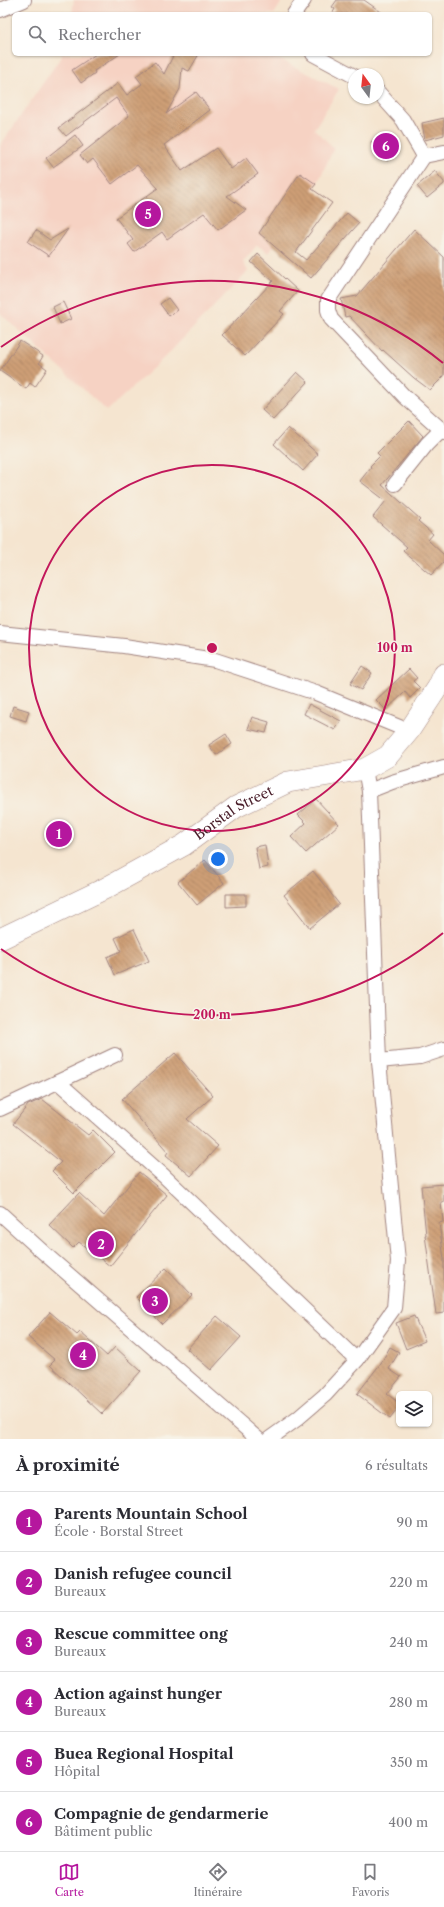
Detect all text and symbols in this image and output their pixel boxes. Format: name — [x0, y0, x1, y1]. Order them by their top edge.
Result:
search box — [12, 12, 432, 56]
icon: search — [26, 23, 48, 45]
text: Rechercher — [58, 25, 141, 44]
north arrow — [348, 68, 384, 104]
pin: 6 — [373, 131, 399, 161]
pin: 5 — [135, 199, 161, 229]
text: 100 m — [377, 640, 413, 655]
centre of rings — [205, 641, 219, 655]
street label: Borstal Street — [190, 782, 276, 844]
pin: 1 — [46, 819, 72, 849]
your location — [208, 849, 228, 869]
text: 200 m — [193, 1007, 231, 1022]
pin: 2 — [88, 1229, 114, 1259]
pin: 3 — [142, 1286, 168, 1316]
pin: 4 — [70, 1340, 96, 1370]
map controls — [396, 1391, 432, 1427]
button: layers — [396, 1391, 432, 1427]
text: À proximité — [16, 1455, 120, 1475]
text: 6 résultats — [365, 1457, 428, 1473]
text: Parents Mountain School — [54, 1504, 248, 1523]
text: 1 — [26, 1514, 32, 1530]
text: 90 m — [397, 1514, 428, 1530]
text: École · Borstal Street — [54, 1523, 183, 1539]
text: Danish refugee council — [54, 1564, 232, 1583]
text: 2 — [25, 1574, 33, 1590]
text: 220 m — [389, 1574, 428, 1590]
text: Bureaux — [54, 1583, 106, 1599]
text: Rescue committee ong — [54, 1624, 228, 1643]
text: 3 — [25, 1634, 33, 1650]
text: 240 m — [389, 1634, 428, 1650]
text: Bureaux — [54, 1643, 106, 1659]
text: Action against hunger — [54, 1684, 222, 1703]
text: 4 — [25, 1694, 33, 1710]
text: 280 m — [389, 1694, 428, 1710]
text: Bureaux — [54, 1703, 106, 1719]
text: Buea Regional Hospital — [54, 1744, 234, 1763]
text: 5 — [25, 1754, 33, 1770]
text: 350 m — [390, 1754, 428, 1770]
text: Hôpital — [54, 1763, 100, 1779]
text: Compagnie de gendarmerie — [54, 1804, 268, 1823]
text: 6 — [25, 1814, 33, 1830]
text: 400 m — [388, 1814, 428, 1830]
text: Bâtiment public — [54, 1823, 153, 1839]
tab: Carte — [55, 1861, 84, 1899]
tab: Itinéraire — [193, 1861, 242, 1899]
tab: Favoris — [352, 1861, 389, 1899]

